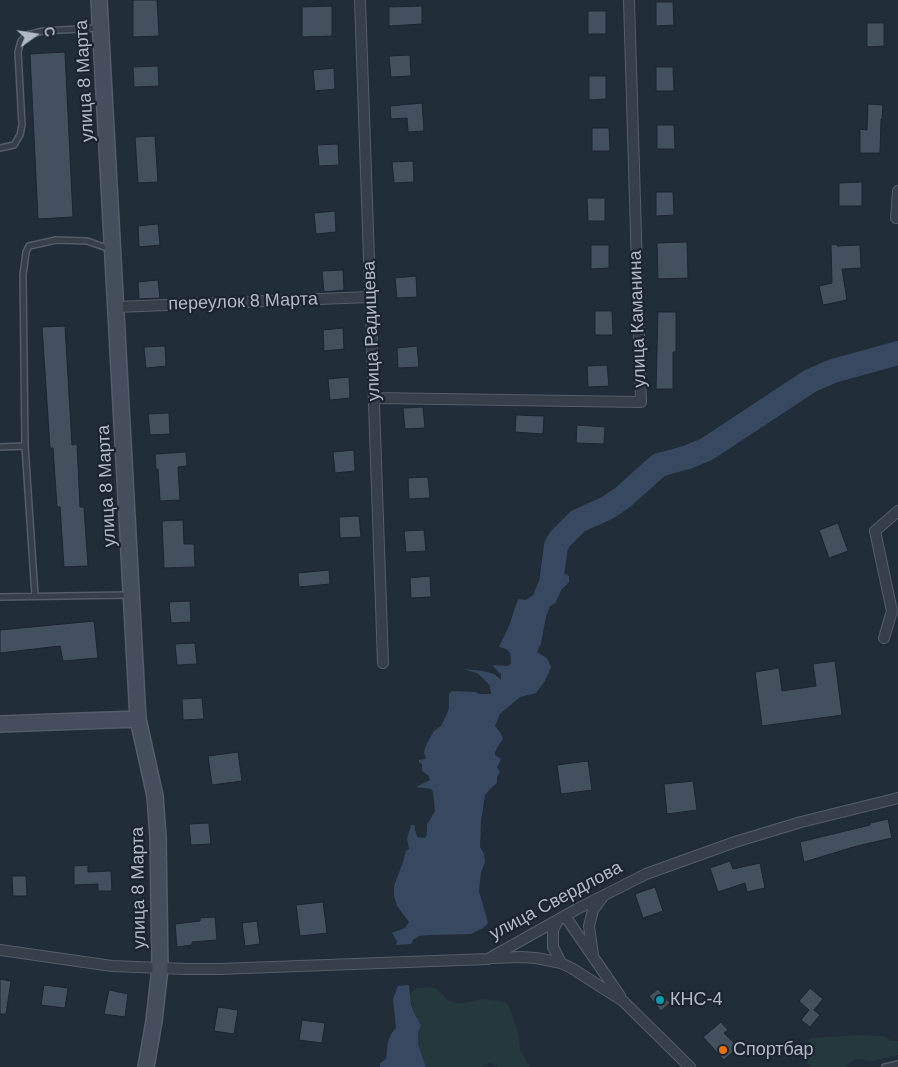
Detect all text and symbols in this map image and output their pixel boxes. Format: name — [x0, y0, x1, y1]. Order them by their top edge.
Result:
north arrow — [10, 10, 60, 60]
street label: улица 8 Марта — [71, 19, 99, 143]
text: С — [41, 25, 59, 38]
street label: улица Каманина — [625, 250, 651, 388]
street label: улица Радищева — [359, 260, 385, 402]
street label: переулок 8 Марта — [168, 289, 318, 315]
street label: улица 8 Марта — [93, 424, 121, 548]
street label: улица 8 Марта — [127, 827, 151, 949]
street label: улица Свердлова — [486, 857, 626, 945]
place label: КНС-4 — [670, 989, 722, 1011]
marker: КНС-4 — [654, 994, 666, 1006]
place label: Спортбар — [733, 1039, 814, 1061]
marker: Спортбар — [717, 1044, 729, 1056]

